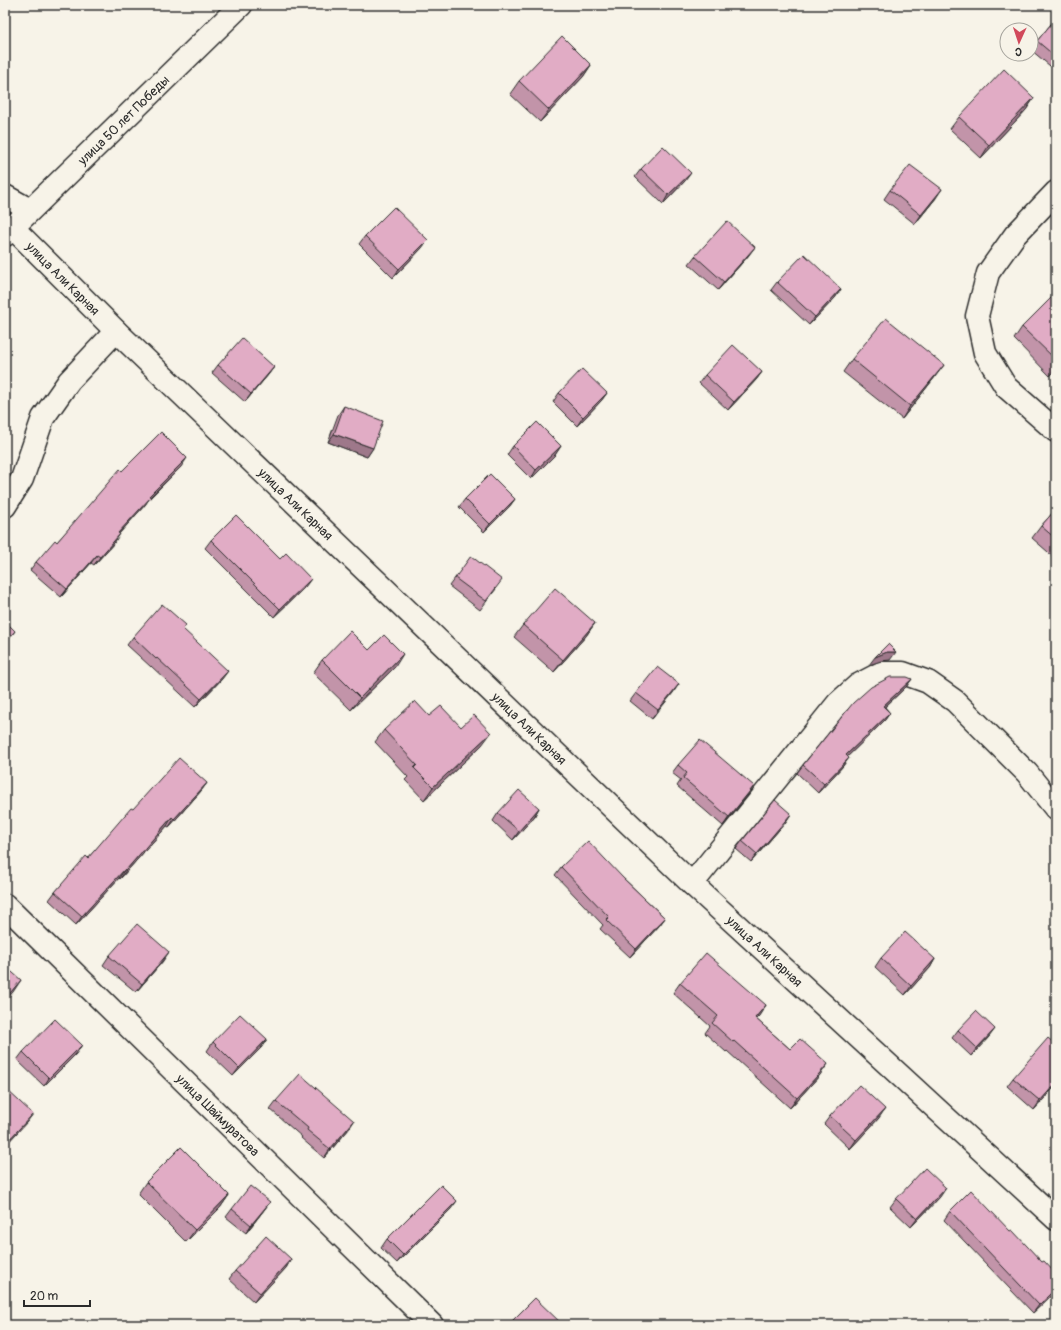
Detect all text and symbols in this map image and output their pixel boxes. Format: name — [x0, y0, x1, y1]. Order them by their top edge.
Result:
north arrow — [999, 22, 1039, 62]
text: С — [1015, 45, 1022, 58]
street label: улица 50 лет Победы — [74, 72, 173, 169]
street label: улица Али Карная — [22, 238, 103, 319]
street label: улица Али Карная — [254, 464, 336, 544]
street label: улица Али Карная — [487, 689, 570, 768]
street label: улица Али Карная — [722, 912, 805, 991]
street label: улица Шаймуратова — [172, 1070, 262, 1160]
scale bar — [24, 1282, 90, 1308]
text: 20 m — [30, 1289, 59, 1304]

